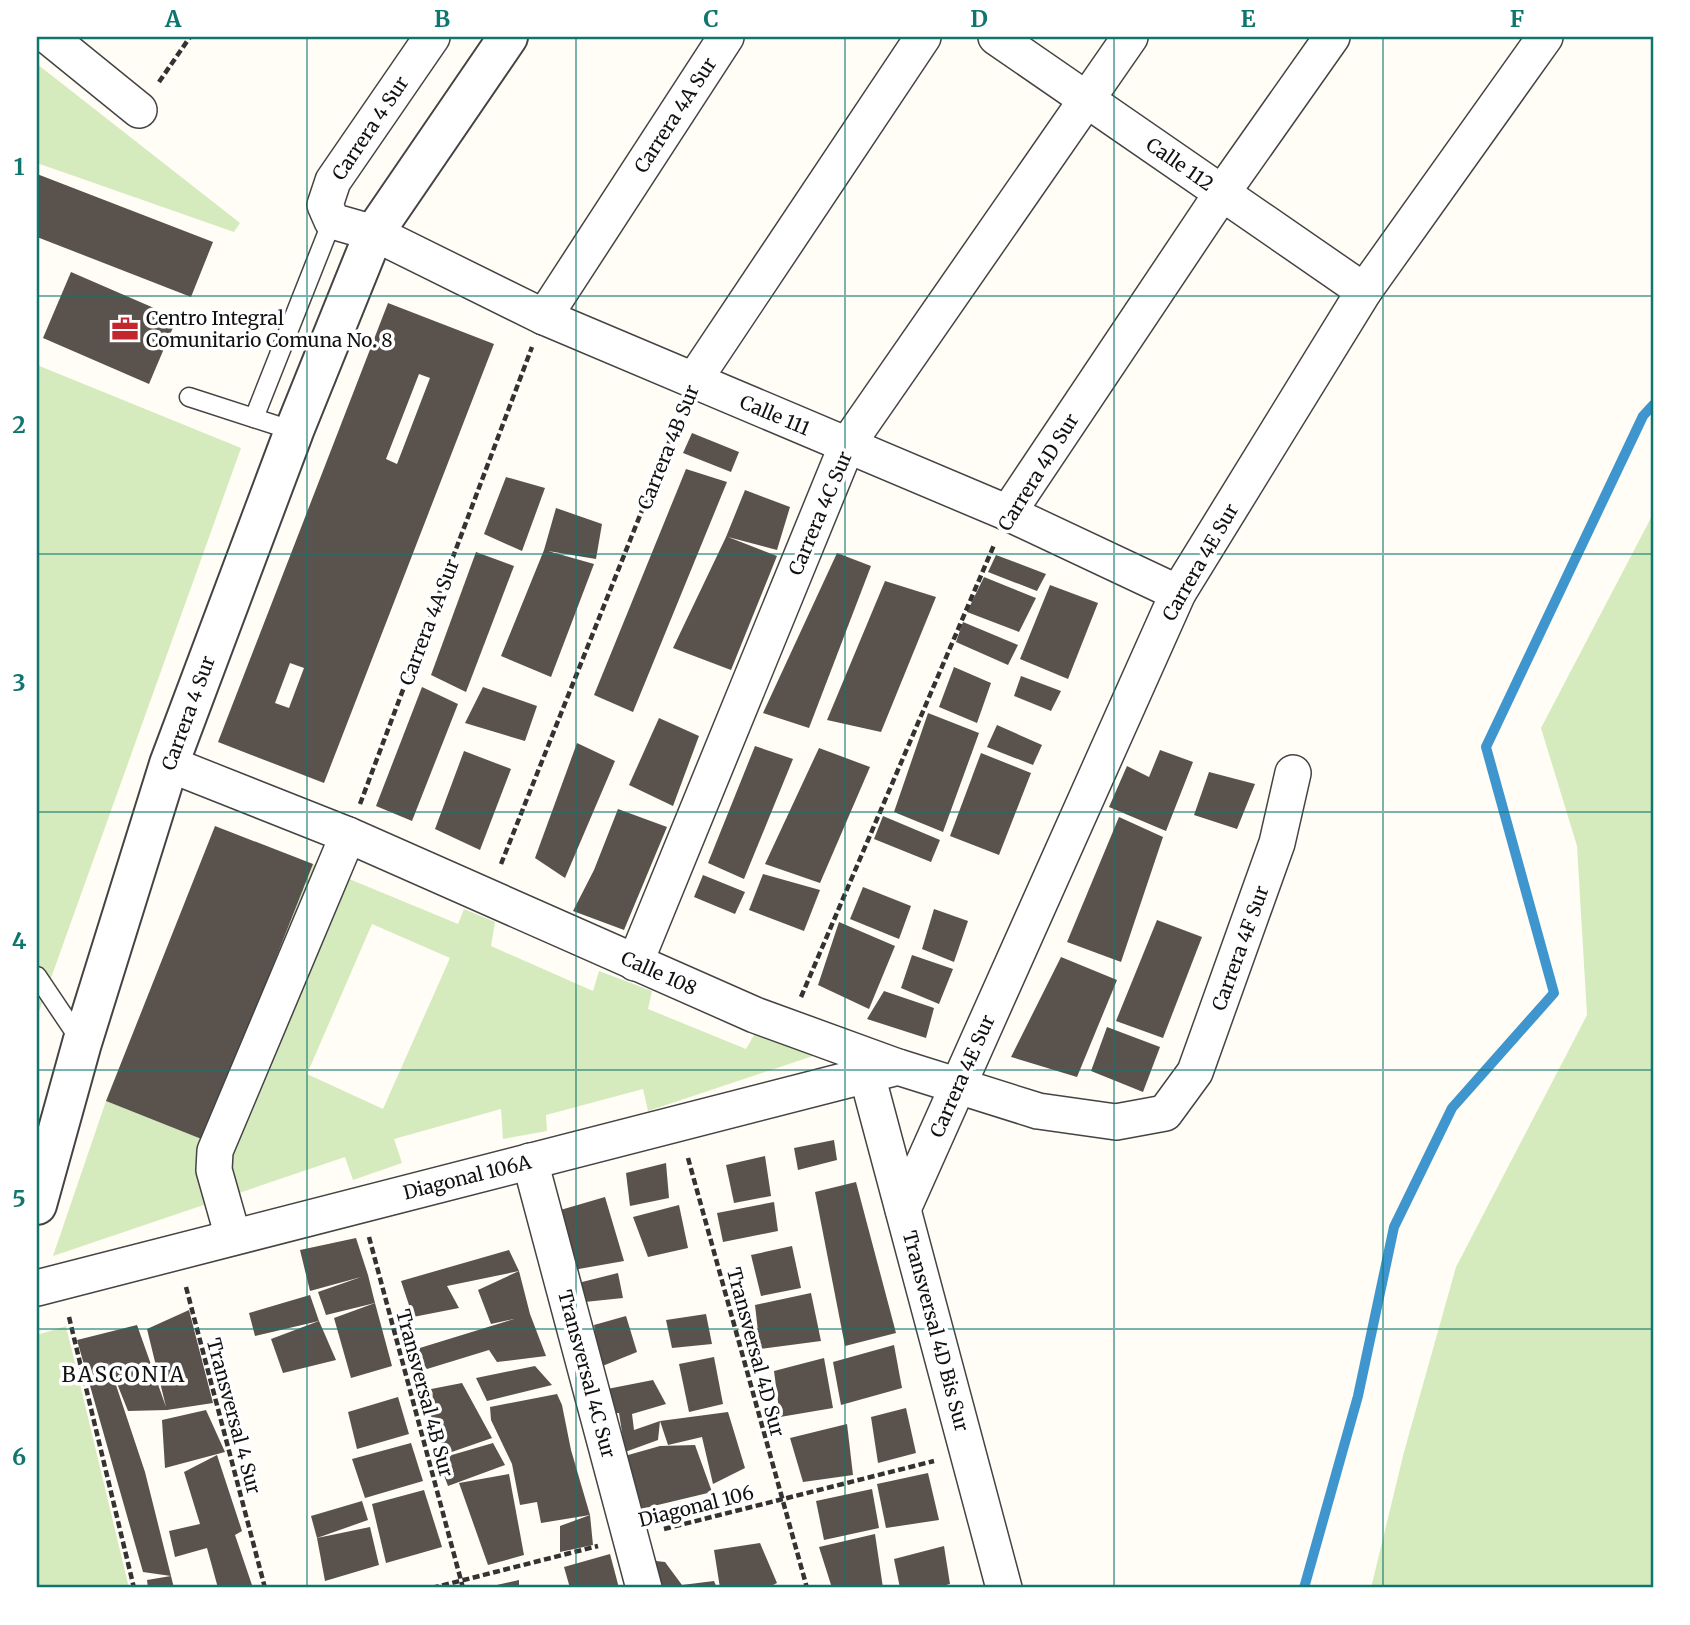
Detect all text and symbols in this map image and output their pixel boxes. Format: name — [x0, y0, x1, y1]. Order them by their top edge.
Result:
text: A — [164, 4, 182, 33]
text: B — [434, 4, 450, 33]
text: C — [703, 4, 719, 33]
text: D — [970, 4, 988, 33]
text: E — [1240, 4, 1256, 33]
text: F — [1510, 4, 1524, 33]
street label: Carrera 4A Sur — [629, 52, 722, 177]
street label: Carrera 4 Sur — [327, 71, 414, 184]
street label: Calle 112 — [1142, 132, 1218, 196]
text: 1 — [14, 152, 25, 181]
place label: Centro Integral Comunitario Comuna No. 8 — [146, 306, 393, 352]
office icon: Centro Integral Comunitario Comuna No. 8 — [110, 314, 140, 344]
street label: Carrera 4B Sur — [632, 381, 704, 513]
street label: Calle 111 — [736, 390, 814, 441]
street label: Carrera 4D Sur — [992, 409, 1084, 535]
text: 2 — [12, 410, 26, 439]
street label: Carrera 4C Sur — [783, 447, 857, 579]
street label: Carrera 4E Sur — [1157, 499, 1243, 625]
street label: Carrera 4A Sur — [394, 555, 464, 688]
street label: Carrera 4 Sur — [156, 652, 220, 773]
text: 3 — [12, 668, 26, 697]
street label: Carrera 4F Sur — [1206, 882, 1274, 1014]
text: 4 — [12, 926, 27, 955]
street label: Calle 108 — [617, 946, 701, 1000]
street label: Carrera 4E Sur — [924, 1011, 1000, 1141]
street label: Diagonal 106A — [401, 1149, 534, 1204]
text: 5 — [12, 1184, 26, 1213]
street label: Transversal 4D Bis Sur — [898, 1228, 974, 1434]
street label: Transversal 4D Sur — [722, 1265, 790, 1440]
street label: Transversal 4C Sur — [553, 1287, 621, 1461]
street label: Transversal 4B Sur — [391, 1307, 459, 1480]
street label: Transversal 4 Sur — [202, 1335, 266, 1497]
district label: BASCONIA — [62, 1361, 186, 1388]
text: 6 — [12, 1442, 26, 1471]
street label: Diagonal 106 — [636, 1480, 756, 1532]

